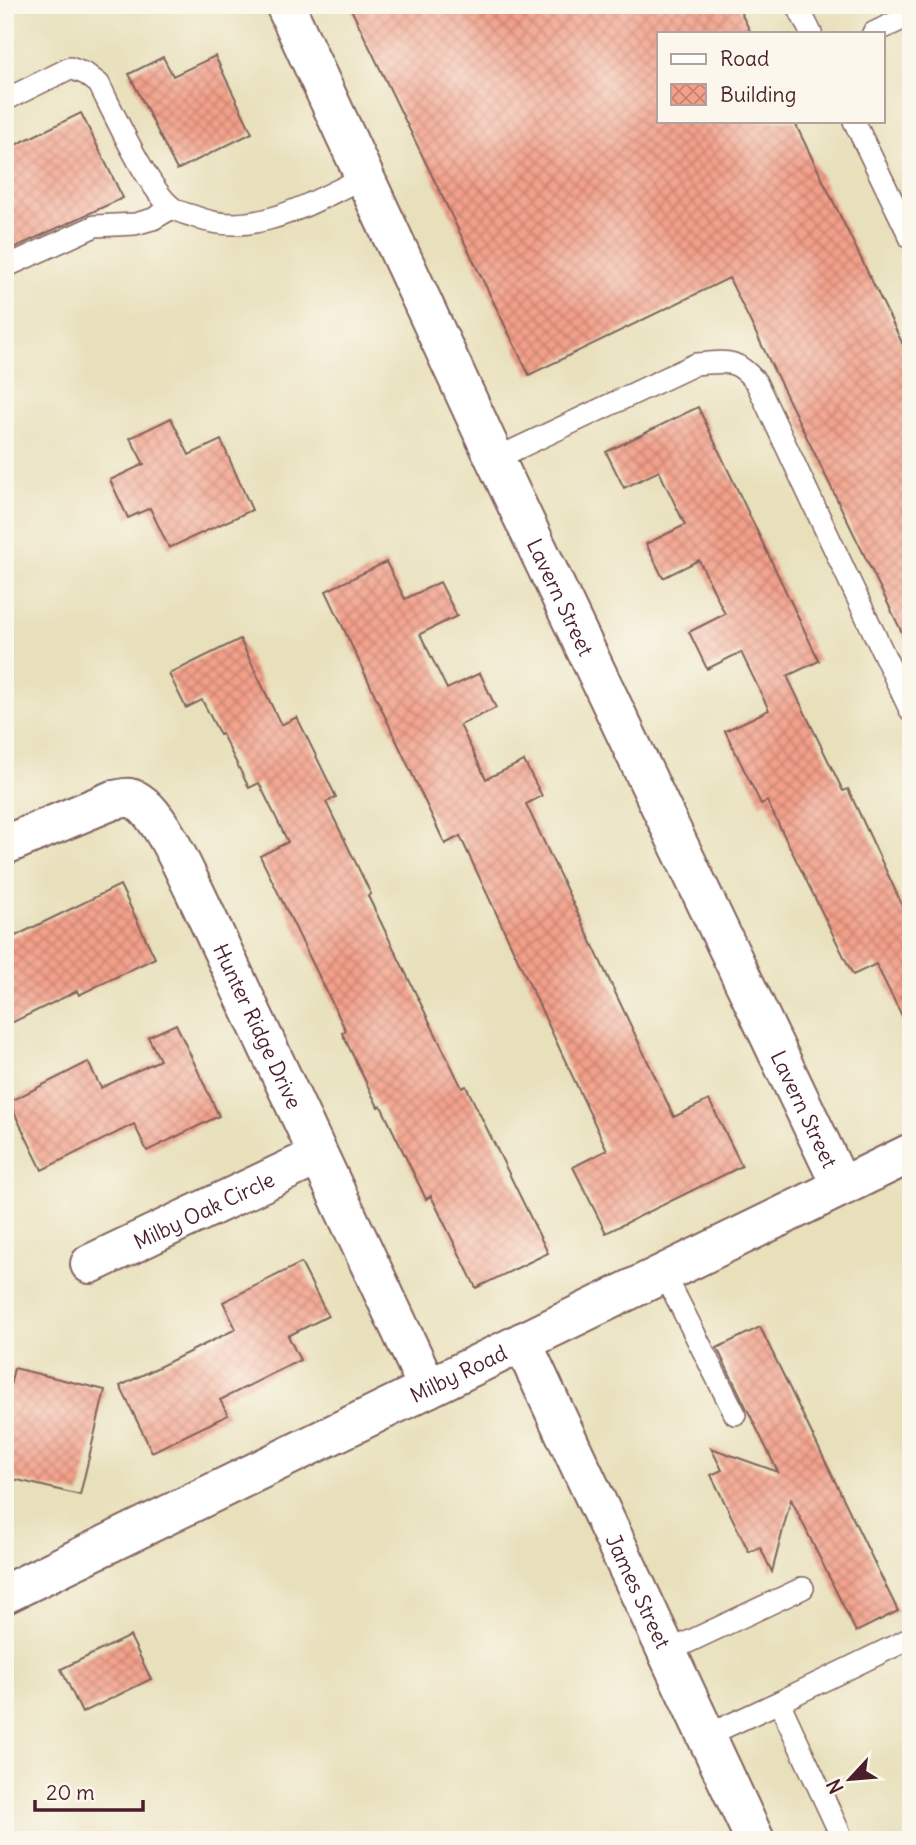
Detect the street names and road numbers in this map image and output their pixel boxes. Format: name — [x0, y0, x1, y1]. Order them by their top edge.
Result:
street label: Lavern Street — [521, 534, 600, 660]
street label: Hunter Ridge Drive — [208, 939, 308, 1113]
street label: Lavern Street — [765, 1046, 844, 1172]
street label: Milby Oak Circle — [129, 1165, 279, 1255]
street label: Milby Road — [405, 1338, 511, 1408]
street label: James Street — [600, 1530, 677, 1653]

